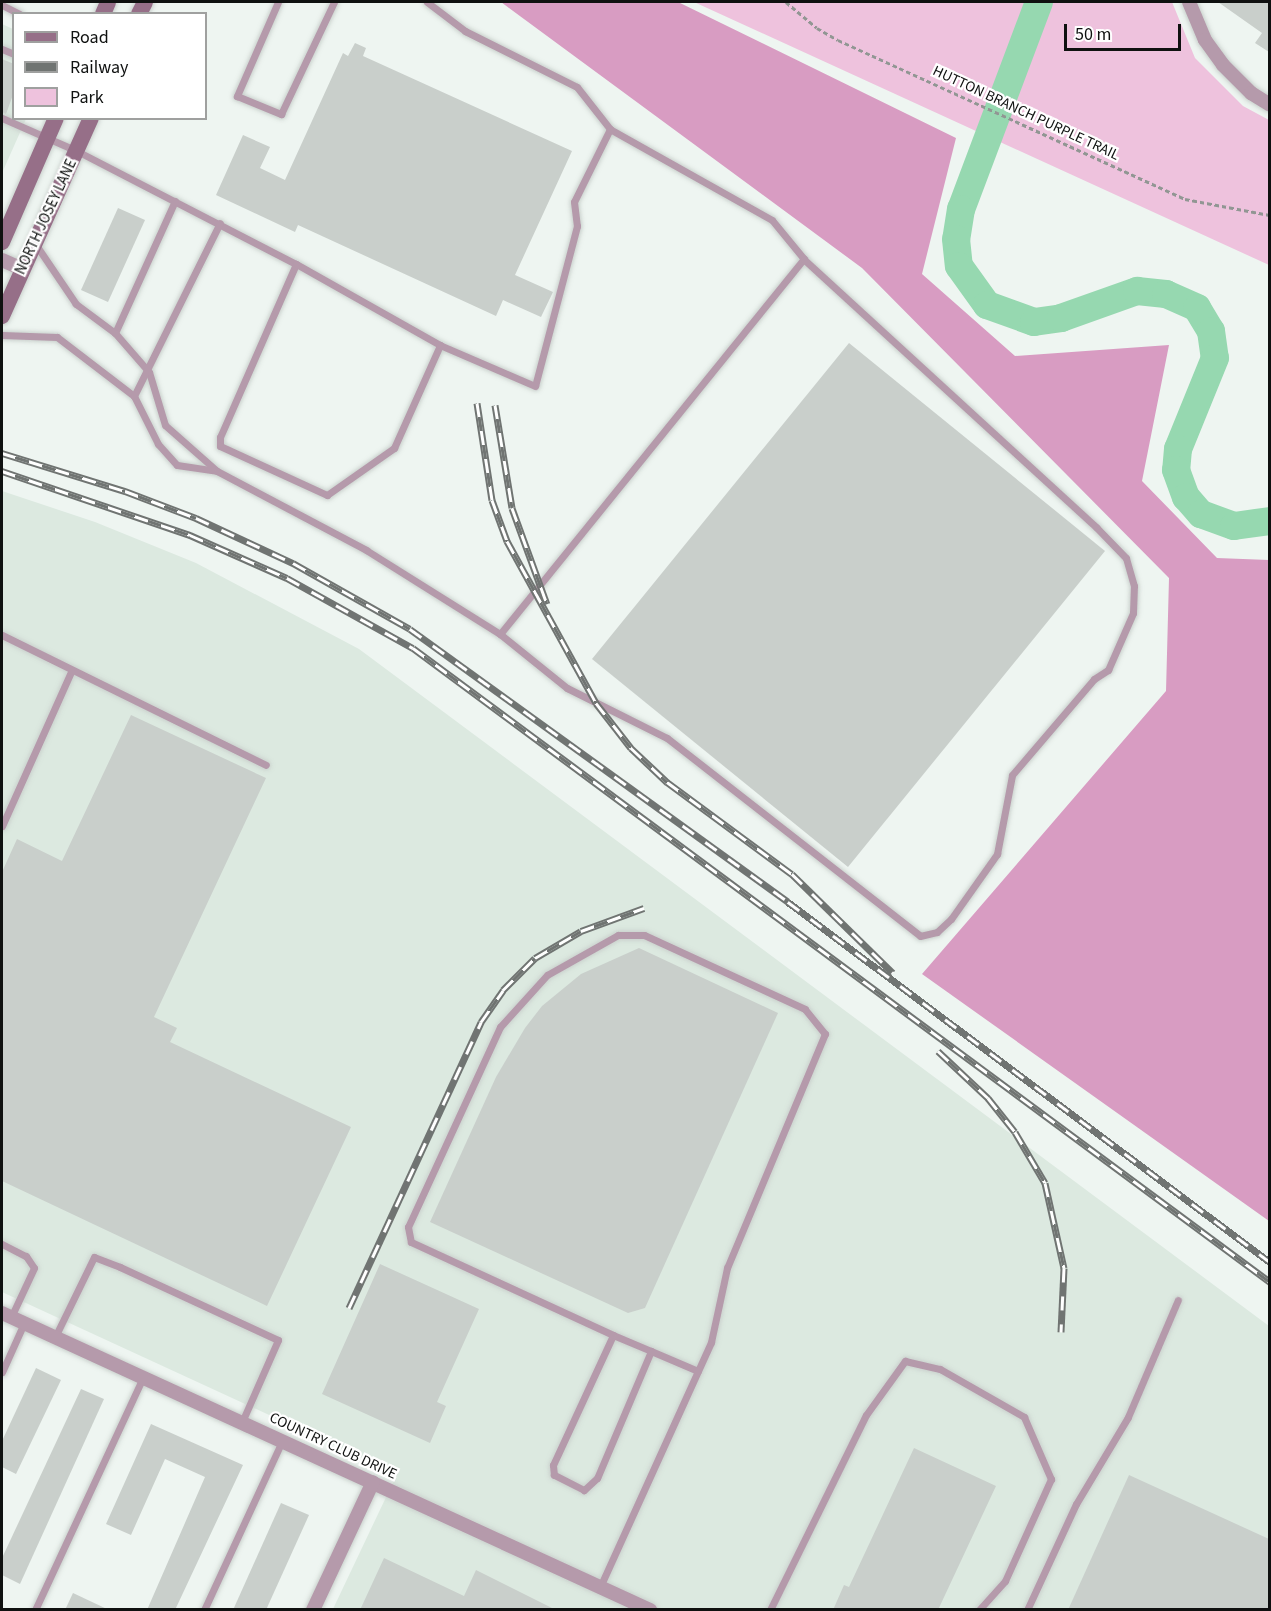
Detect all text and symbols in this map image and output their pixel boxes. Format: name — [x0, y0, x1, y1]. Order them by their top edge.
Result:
legend — [12, 12, 207, 120]
scale bar — [1067, 12, 1184, 50]
text: 50 m — [1075, 22, 1111, 47]
text: Road — [70, 25, 109, 50]
text: Railway — [70, 55, 129, 80]
street label: HUTTON BRANCH PURPLE TRAIL — [930, 62, 1122, 164]
text: Park — [70, 85, 104, 110]
street label: NORTH JOSEY LANE — [11, 157, 81, 277]
street label: COUNTRY CLUB DRIVE — [266, 1409, 400, 1483]

